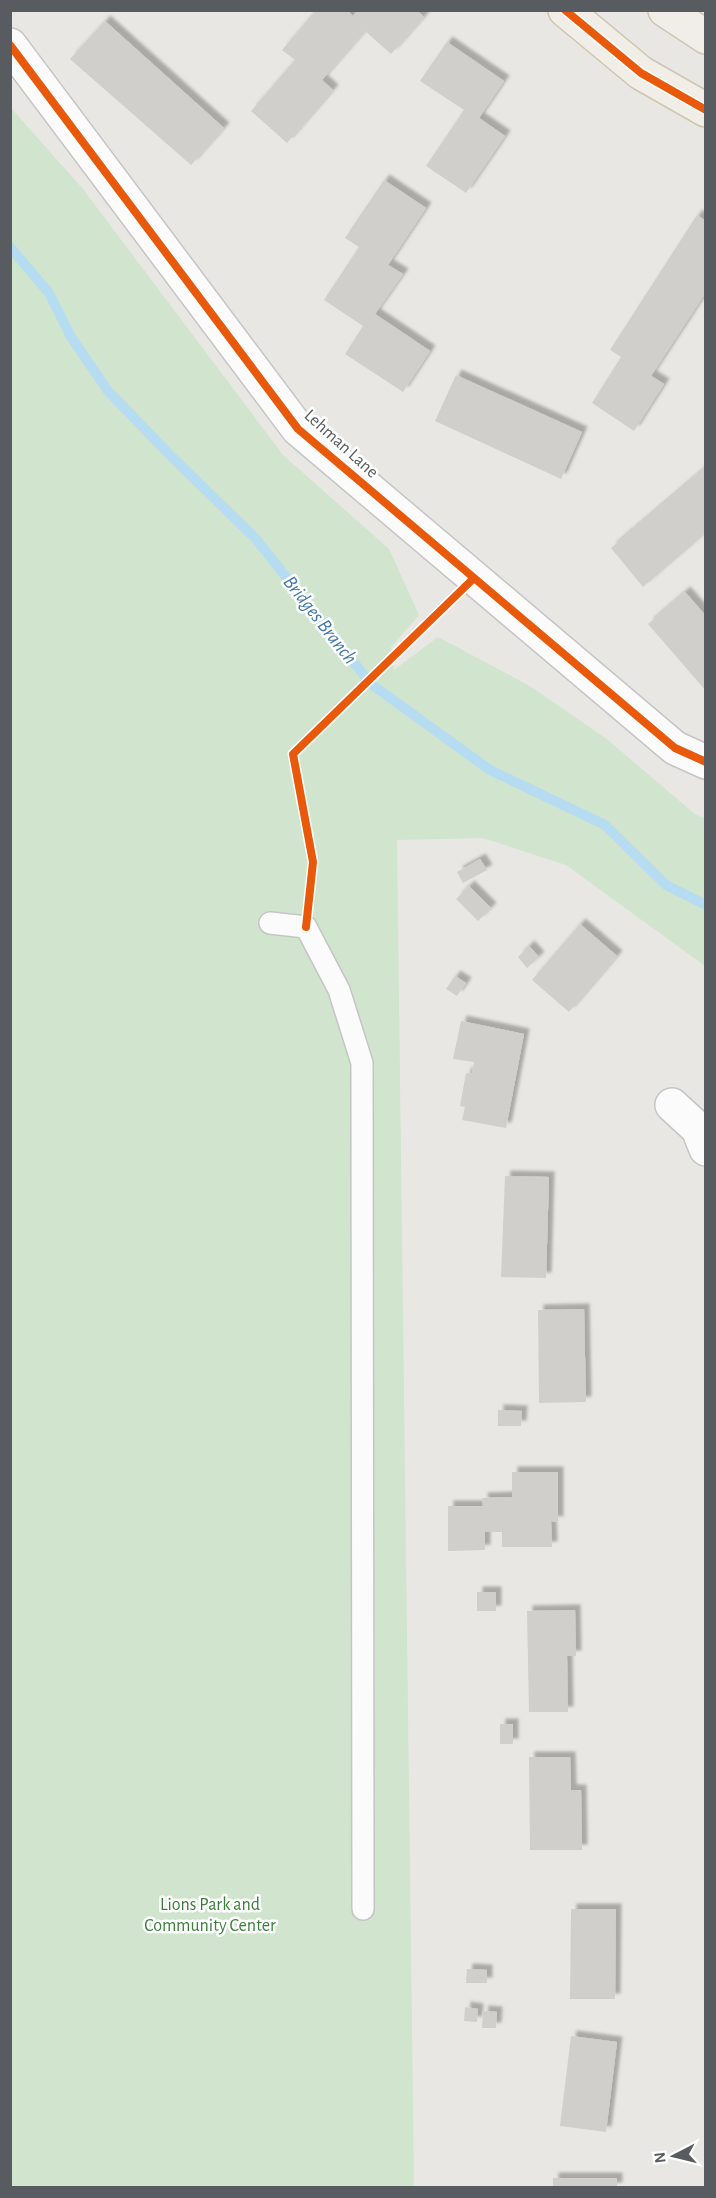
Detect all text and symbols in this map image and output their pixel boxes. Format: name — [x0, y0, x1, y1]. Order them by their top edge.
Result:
street label: Lehman Lane — [301, 406, 381, 482]
water label: Bridges Branch — [279, 572, 361, 668]
park label: Lions Park and Community Center — [144, 1896, 276, 1935]
north arrow — [644, 2126, 704, 2186]
text: N — [651, 2151, 669, 2164]

